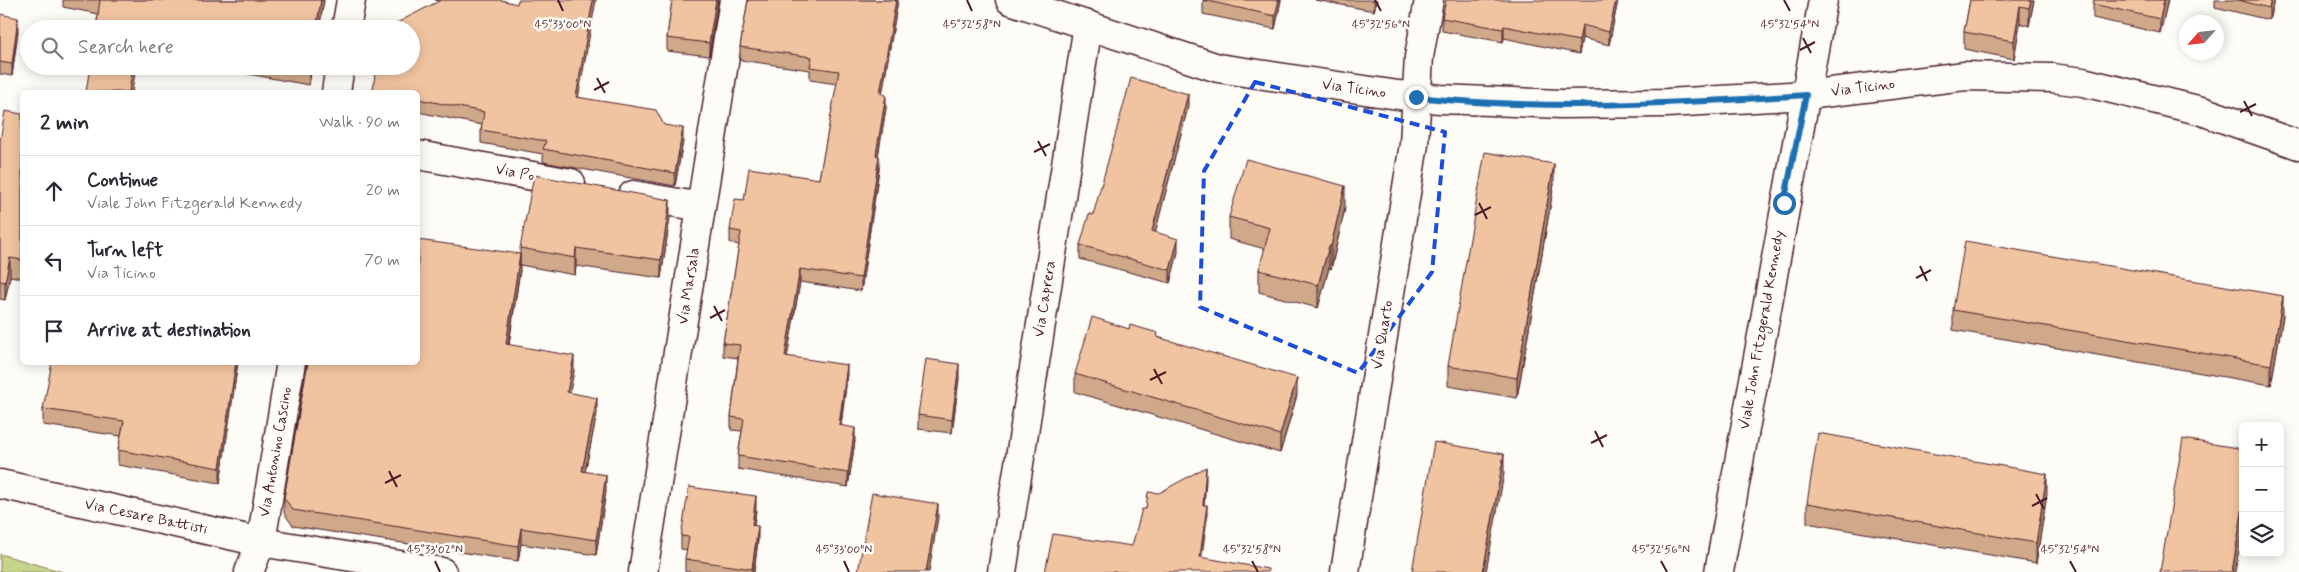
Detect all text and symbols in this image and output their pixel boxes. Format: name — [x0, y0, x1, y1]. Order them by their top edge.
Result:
north arrow — [2179, 15, 2224, 60]
text: 45°33'00"N — [535, 17, 591, 33]
text: 45°32'58"N — [943, 17, 1001, 33]
text: 45°32'56"N — [1352, 17, 1410, 33]
text: 45°32'54"N — [1761, 17, 1819, 33]
search box — [20, 20, 420, 75]
icon: search — [38, 34, 66, 62]
text: Search here — [78, 35, 174, 60]
street label: Via Ticino — [1830, 74, 1896, 102]
street label: Via Ticino — [1321, 75, 1387, 103]
route end — [1405, 86, 1428, 109]
text: 2 min — [40, 109, 89, 137]
text: Walk · 90 m — [319, 112, 400, 133]
street label: Via Po — [494, 159, 536, 187]
text: Continue — [87, 168, 158, 193]
icon: ahead — [40, 177, 68, 205]
text: 20 m — [366, 180, 400, 201]
route start — [1773, 192, 1796, 215]
text: Viale John Fitzgerald Kennedy — [87, 193, 302, 214]
street label: Viale John Fitzgerald Kennedy — [1735, 228, 1790, 431]
text: Turn left — [87, 238, 163, 263]
street label: Via Marsala — [673, 246, 705, 326]
icon: left — [40, 247, 68, 275]
text: 70 m — [364, 250, 400, 271]
street label: Via Caprera — [1029, 259, 1061, 339]
text: Via Ticino — [87, 263, 156, 284]
street label: Via Quarto — [1368, 299, 1398, 371]
icon: arrive — [40, 317, 68, 345]
text: Arrive at destination — [87, 318, 251, 343]
street label: Via Antonino Cascino — [255, 385, 297, 519]
map controls — [2239, 422, 2284, 557]
button: + — [2239, 422, 2284, 467]
button: − — [2239, 467, 2284, 512]
street label: Via Cesare Battisti — [83, 494, 209, 540]
button: layers — [2239, 512, 2284, 557]
text: 45°33'02"N — [407, 542, 463, 558]
text: 45°33'00"N — [816, 542, 872, 558]
text: 45°32'58"N — [1223, 542, 1281, 558]
text: 45°32'56"N — [1632, 542, 1690, 558]
text: 45°32'54"N — [2041, 542, 2099, 558]

